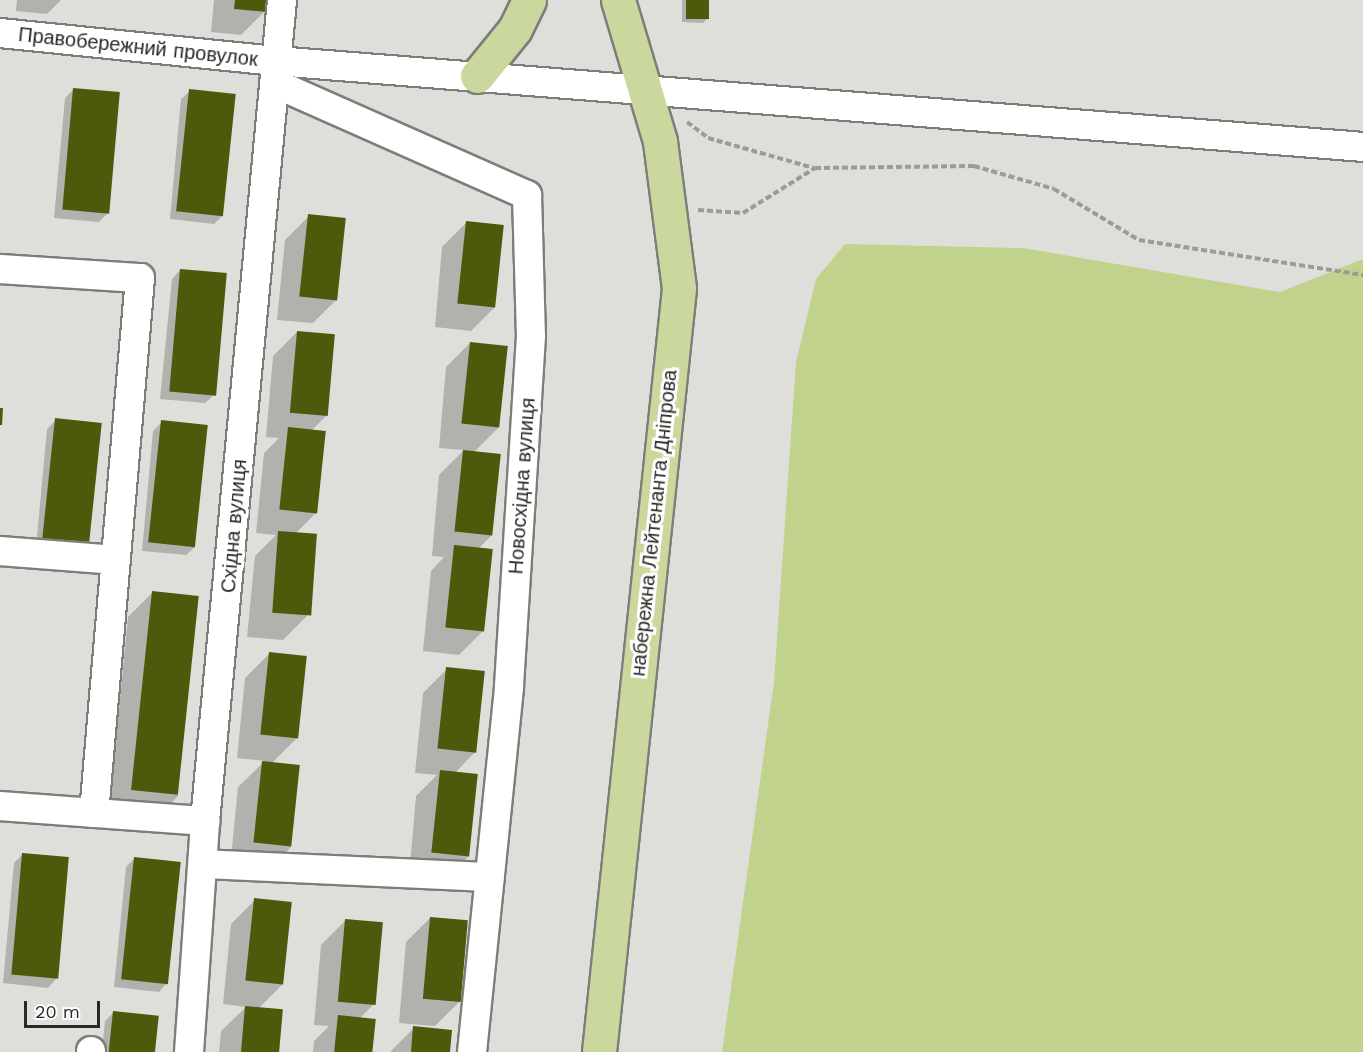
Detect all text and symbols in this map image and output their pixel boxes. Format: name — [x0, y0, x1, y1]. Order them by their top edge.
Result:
street label: Правобережний провулок — [17, 22, 259, 72]
street label: набережна Лейтенанта Дніпрова — [626, 369, 682, 677]
street label: Новосхідна вулиця — [504, 397, 540, 575]
street label: Східна вулиця — [216, 458, 252, 594]
scale bar — [27, 989, 104, 1027]
text: 20 m — [35, 1001, 80, 1022]

